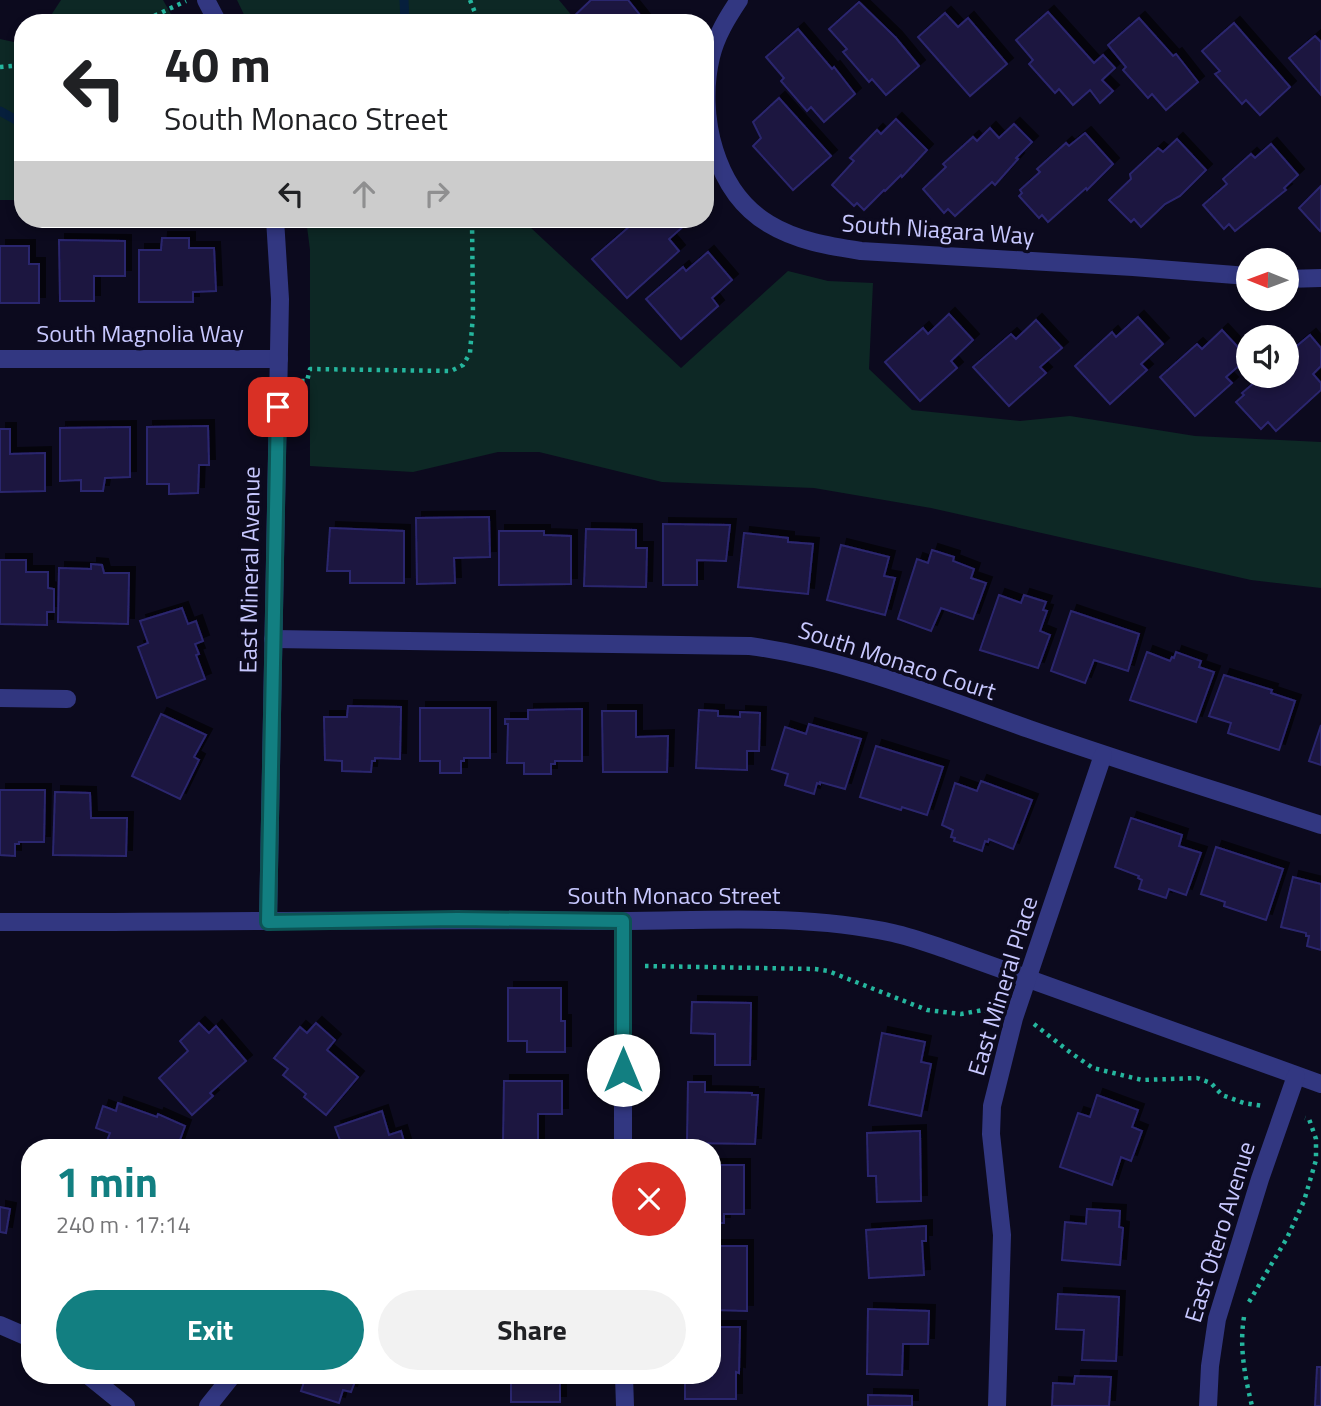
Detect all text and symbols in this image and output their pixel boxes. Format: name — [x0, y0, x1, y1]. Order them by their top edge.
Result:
text: 40 m — [164, 26, 271, 101]
icon: left — [49, 42, 140, 133]
text: South Monaco Street — [164, 94, 448, 142]
icon: left — [272, 175, 310, 213]
icon: ahead — [345, 175, 383, 213]
icon: right — [418, 175, 456, 213]
street label: South Niagara Way — [841, 204, 1036, 254]
north arrow — [1236, 248, 1298, 312]
map controls — [1236, 248, 1299, 388]
street label: South Magnolia Way — [36, 315, 244, 351]
button: sound — [1236, 325, 1299, 388]
pin — [248, 377, 308, 437]
icon: arrive — [259, 388, 297, 426]
street label: East Mineral Avenue — [229, 466, 269, 674]
street label: South Monaco Court — [794, 611, 1001, 709]
street label: South Monaco Street — [568, 877, 781, 913]
street label: East Mineral Place — [958, 892, 1046, 1080]
position arrow — [586, 1033, 660, 1107]
street label: East Otero Avenue — [1174, 1137, 1264, 1327]
text: 1 min — [56, 1149, 158, 1213]
button: close — [612, 1162, 686, 1236]
text: 240 m · 17:14 — [56, 1207, 191, 1242]
button: Exit — [56, 1290, 364, 1370]
button: Share — [378, 1290, 686, 1370]

